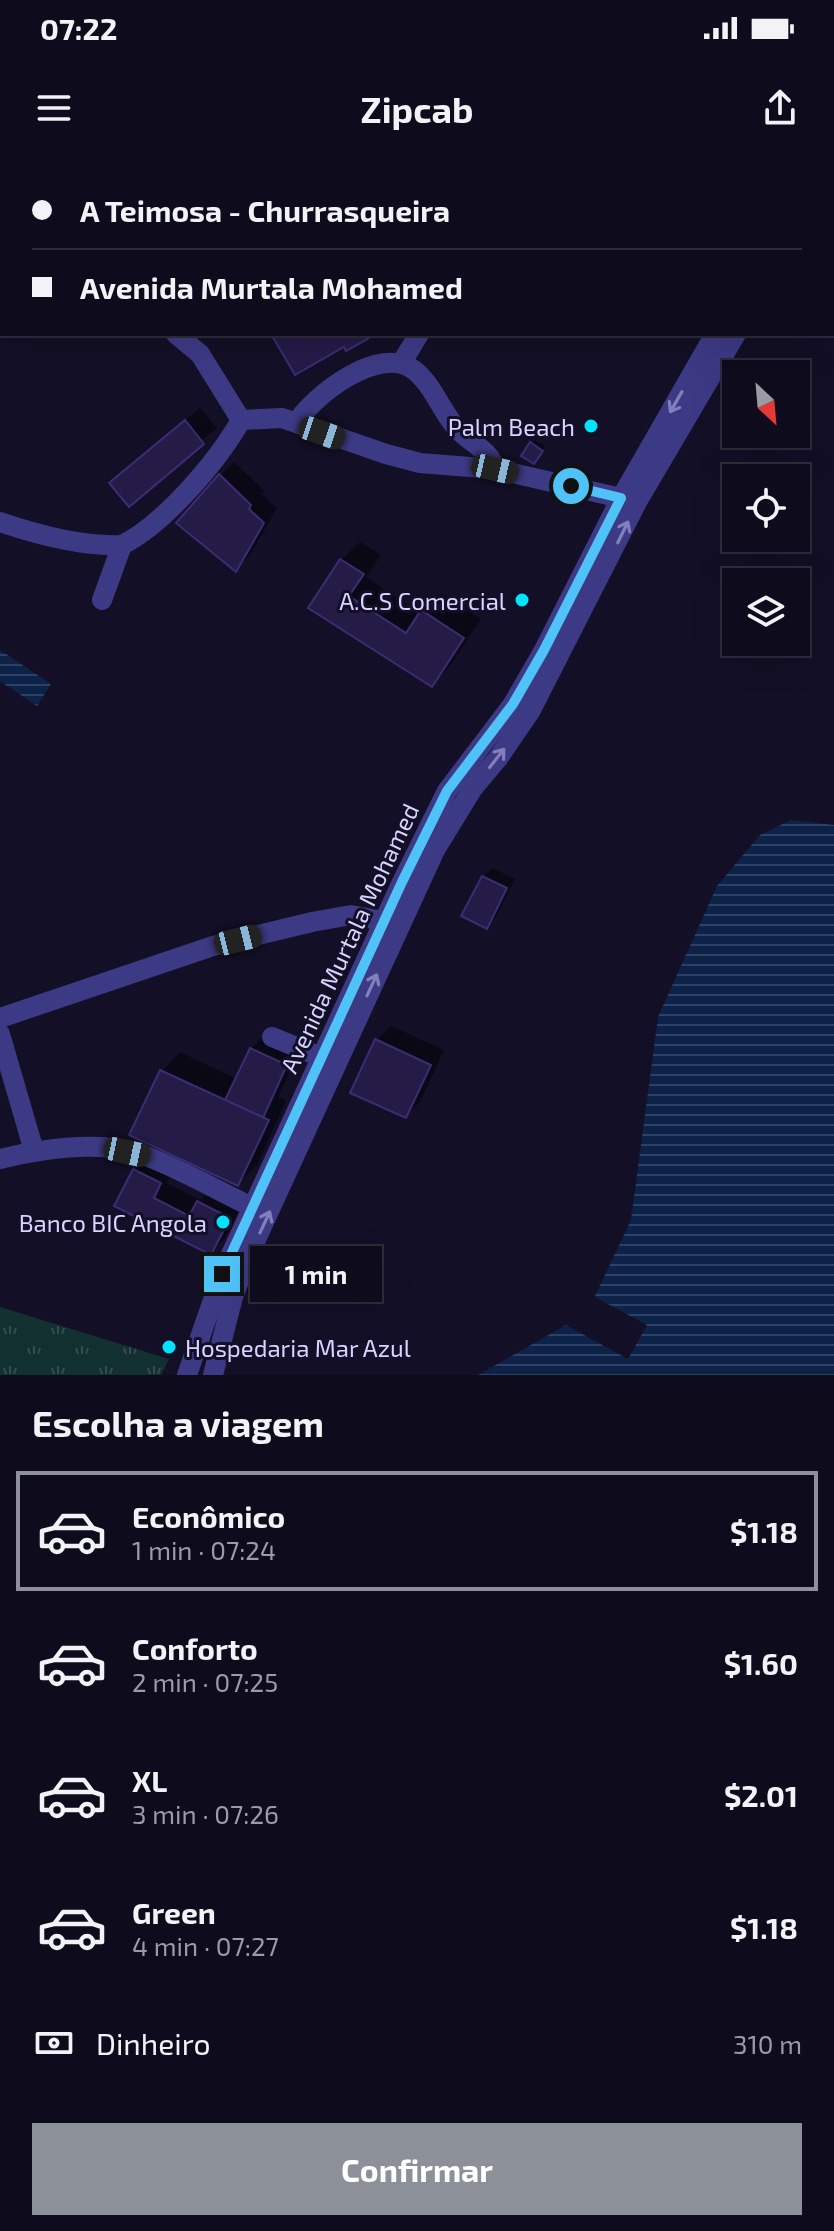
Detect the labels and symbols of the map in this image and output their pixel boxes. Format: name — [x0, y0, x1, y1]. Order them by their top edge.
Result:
north arrow — [722, 360, 810, 448]
one-way arrow — [668, 389, 683, 413]
place label: Palm Beach — [448, 412, 575, 441]
car — [295, 414, 349, 452]
marker: Palm Beach — [582, 417, 600, 435]
car — [469, 452, 521, 486]
route start — [553, 468, 589, 504]
one-way arrow — [616, 520, 631, 544]
place label: A.C.S Comercial — [339, 586, 506, 615]
marker: A.C.S Comercial — [513, 591, 531, 609]
one-way arrow — [488, 748, 506, 769]
street label: Avenida Murtala Mohamed — [274, 799, 424, 1077]
car — [212, 923, 264, 957]
one-way arrow — [365, 974, 380, 998]
car — [101, 1135, 153, 1169]
place label: Banco BIC Angola — [19, 1208, 207, 1237]
one-way arrow — [258, 1210, 273, 1235]
marker: Banco BIC Angola — [214, 1213, 232, 1231]
callout: 1 min — [250, 1246, 382, 1302]
route end — [204, 1256, 240, 1292]
place label: Hospedaria Mar Azul — [185, 1333, 411, 1362]
marker: Hospedaria Mar Azul — [160, 1338, 178, 1356]

